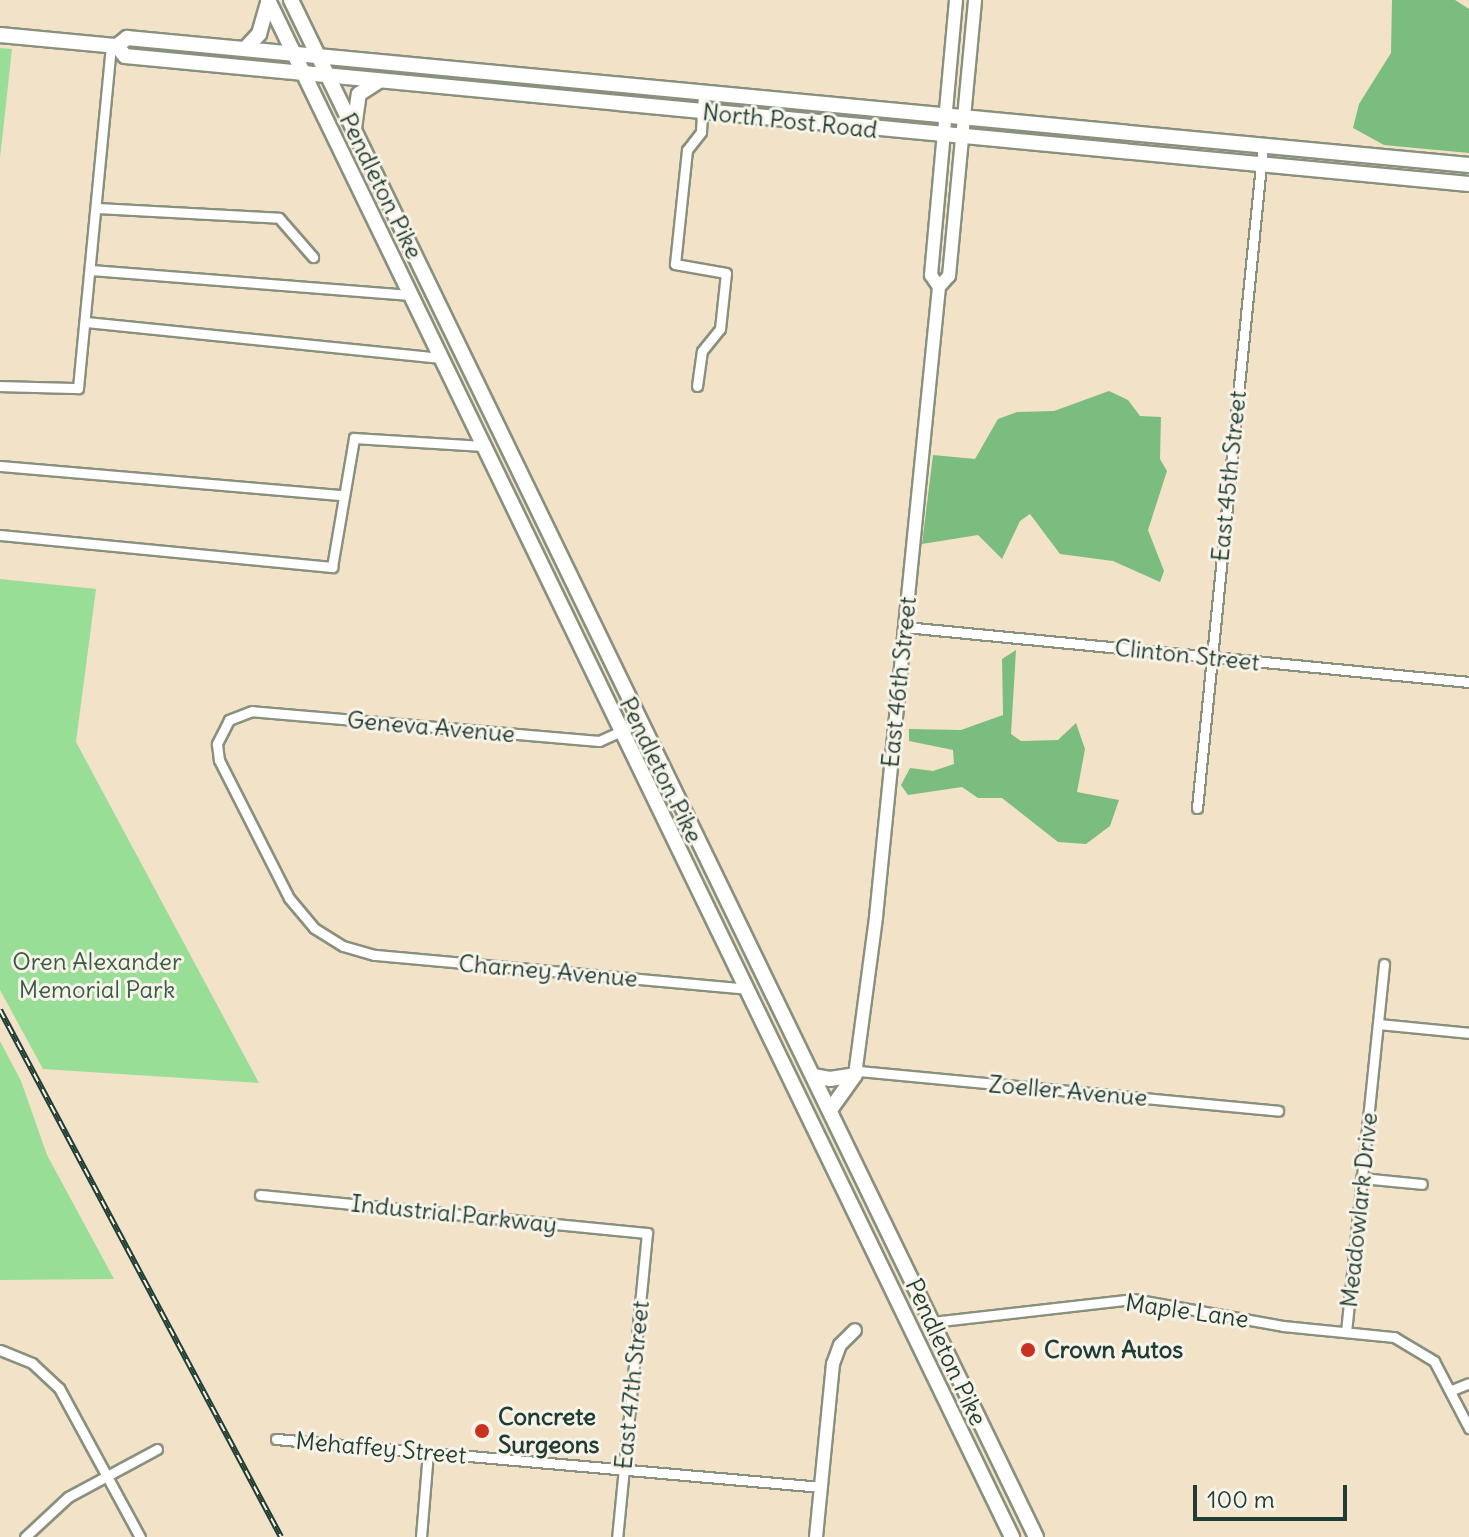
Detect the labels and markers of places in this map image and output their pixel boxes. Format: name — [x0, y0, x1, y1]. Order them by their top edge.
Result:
place label: Crown Autos — [1044, 1336, 1183, 1364]
marker: Crown Autos — [1019, 1341, 1037, 1359]
place label: Concrete Surgeons — [498, 1403, 600, 1459]
marker: Concrete Surgeons — [473, 1422, 491, 1440]

